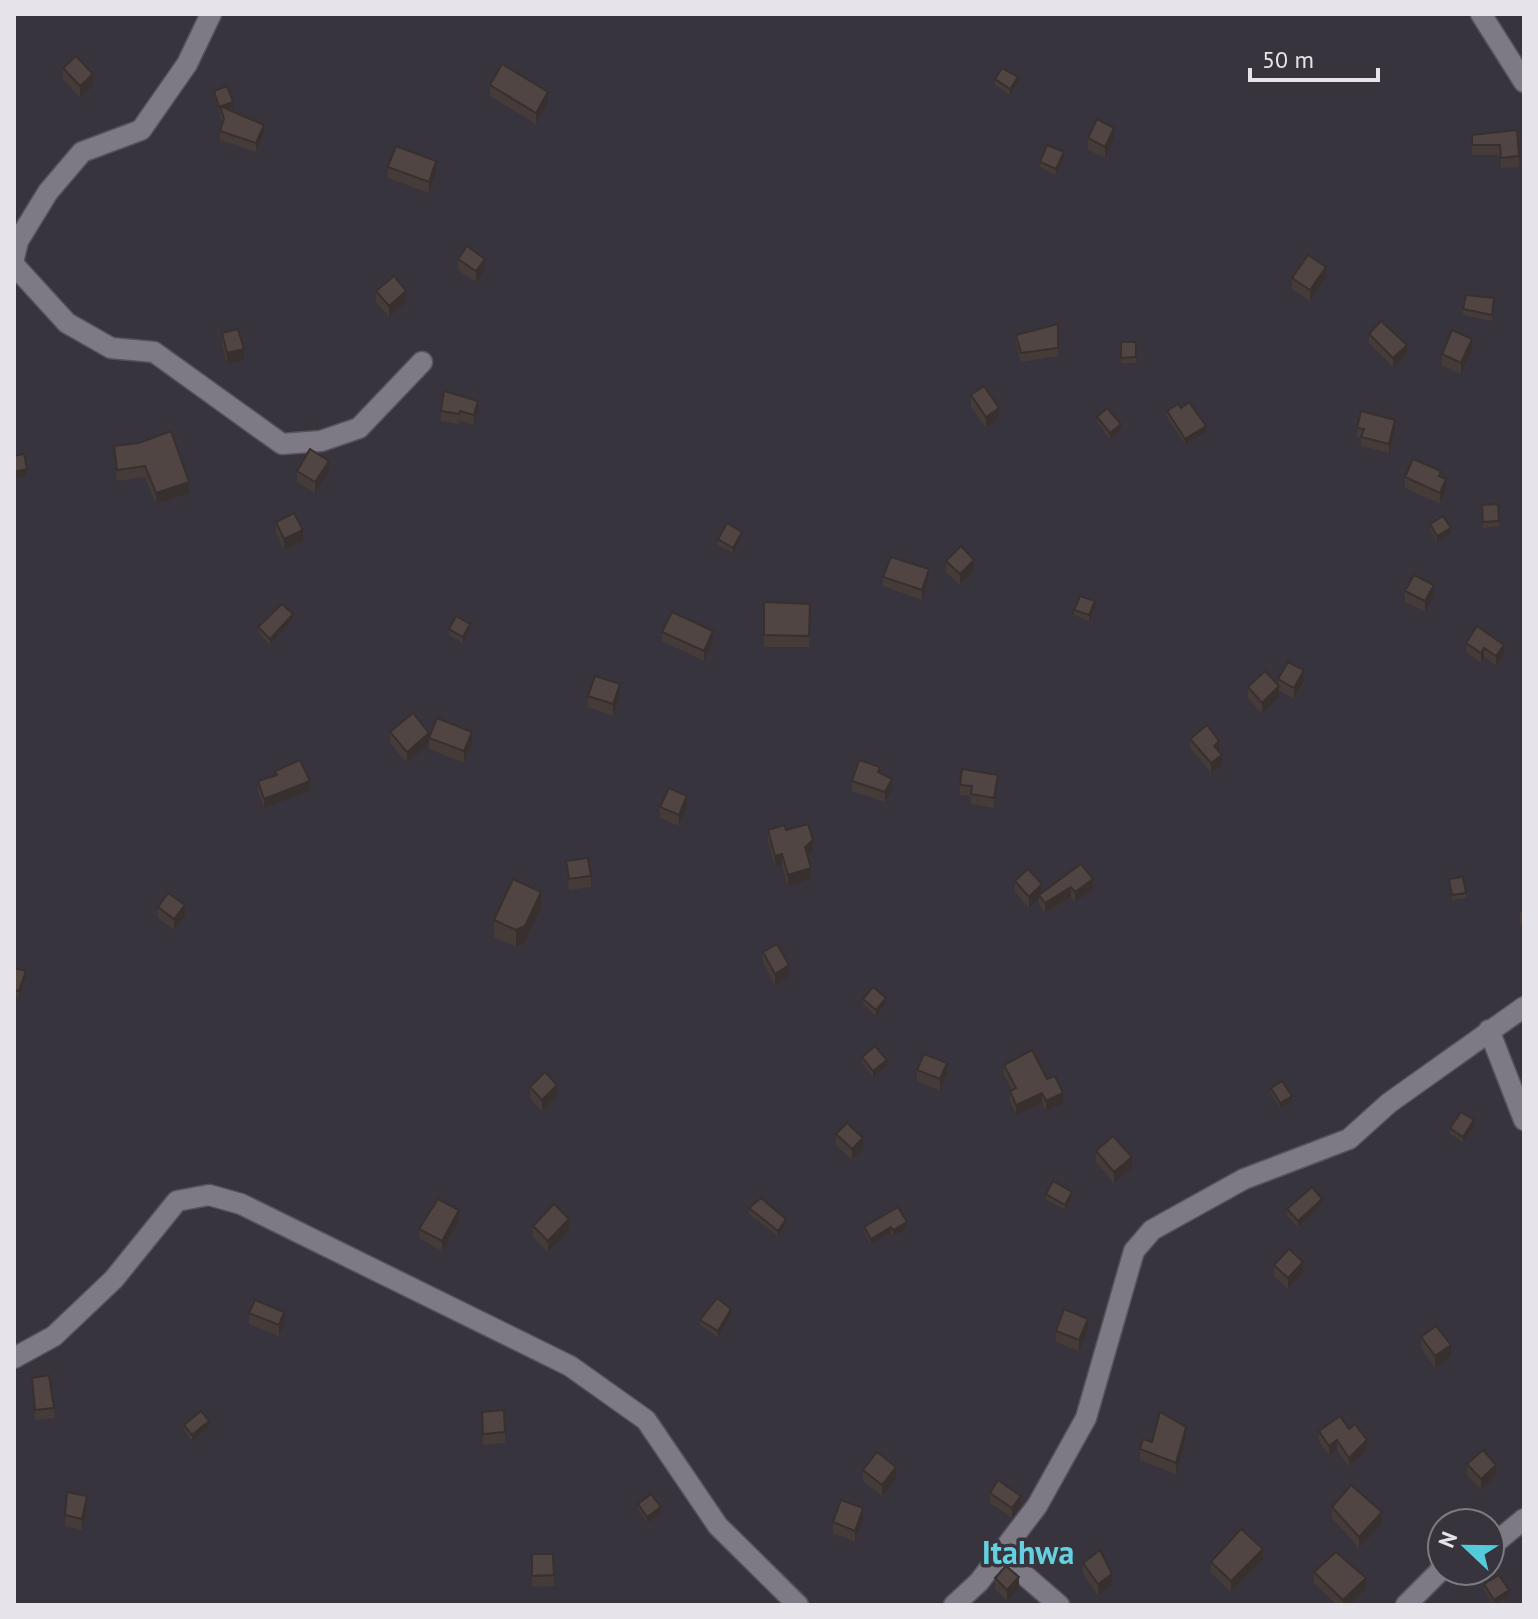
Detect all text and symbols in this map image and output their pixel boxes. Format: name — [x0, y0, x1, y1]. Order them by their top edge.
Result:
scale bar — [1250, 32, 1378, 82]
text: 50 m — [1262, 44, 1314, 75]
north arrow — [1426, 1507, 1506, 1587]
text: N — [1432, 1528, 1463, 1551]
district label: Itahwa — [982, 1531, 1074, 1573]

